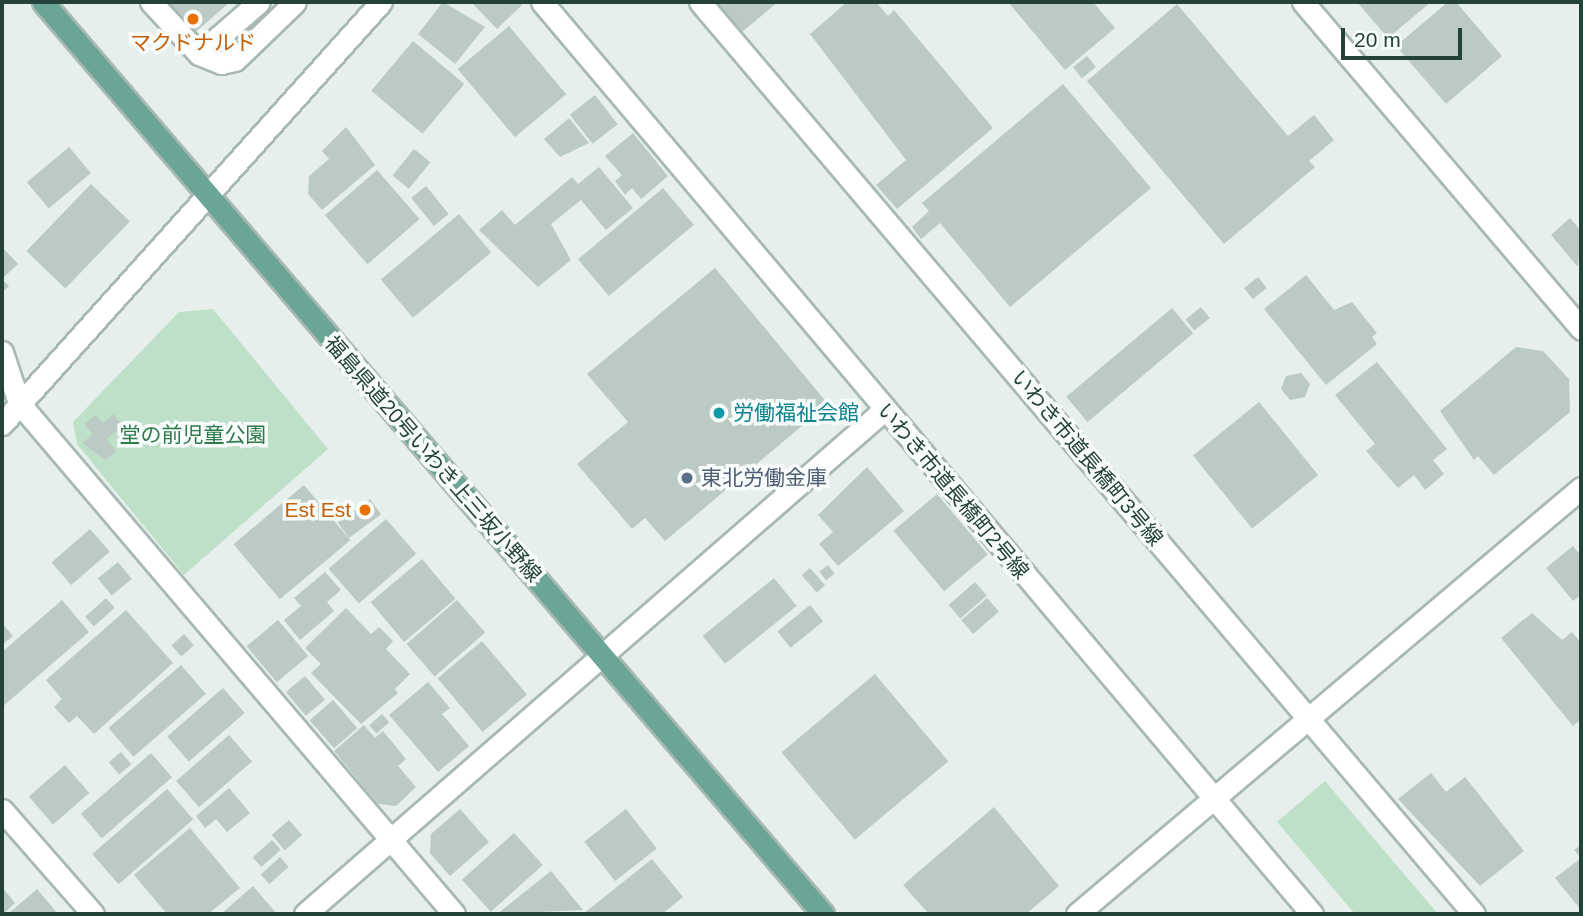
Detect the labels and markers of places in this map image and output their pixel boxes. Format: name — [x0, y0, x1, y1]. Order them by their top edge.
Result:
marker: マクドナルド — [185, 11, 201, 27]
place label: マクドナルド — [130, 30, 256, 56]
place label: 労働福祉会館 — [733, 400, 859, 426]
marker: 労働福祉会館 — [711, 405, 727, 421]
place label: 東北労働金庫 — [701, 465, 827, 491]
marker: 東北労働金庫 — [679, 470, 695, 486]
place label: Est Est — [284, 497, 351, 523]
marker: Est Est — [357, 502, 373, 518]

